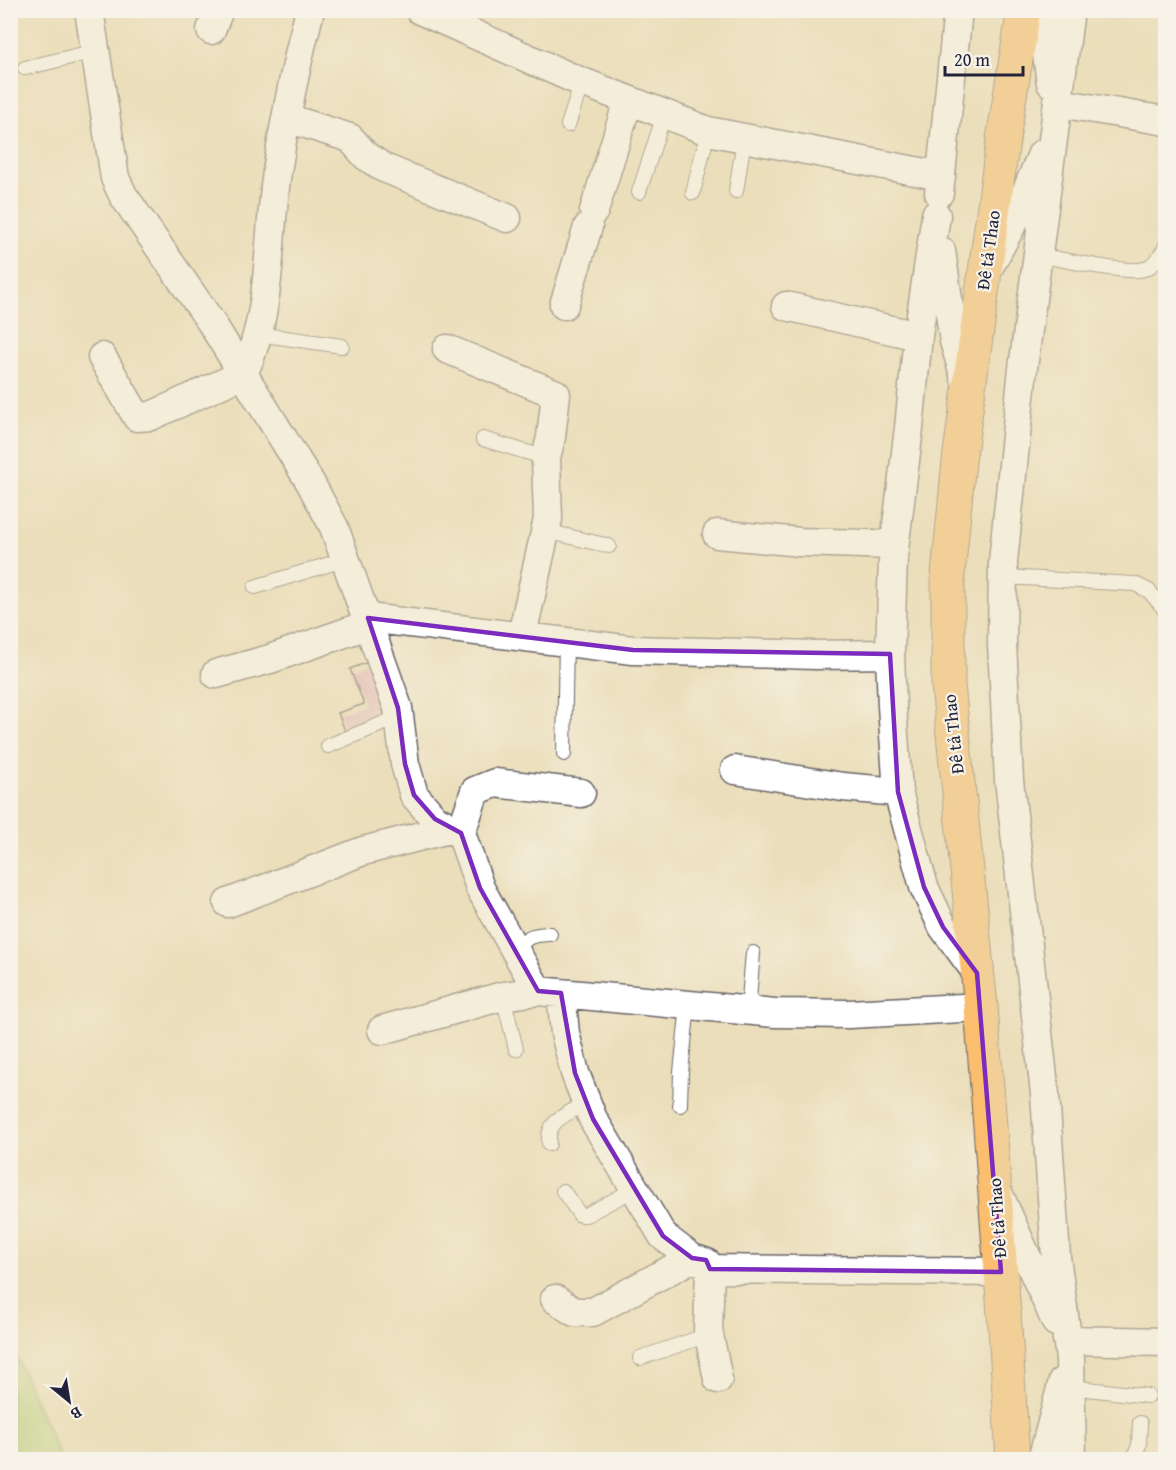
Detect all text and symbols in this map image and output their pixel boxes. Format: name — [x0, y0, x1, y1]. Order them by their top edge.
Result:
scale bar — [945, 39, 1023, 77]
text: 20 m — [954, 46, 990, 73]
street label: Đê tả Thao — [969, 208, 1007, 292]
street label: Đê tả Thao — [935, 693, 971, 775]
street label: Đê tả Thao — [981, 1177, 1013, 1259]
north arrow — [39, 1371, 99, 1431]
text: B — [66, 1401, 87, 1427]

